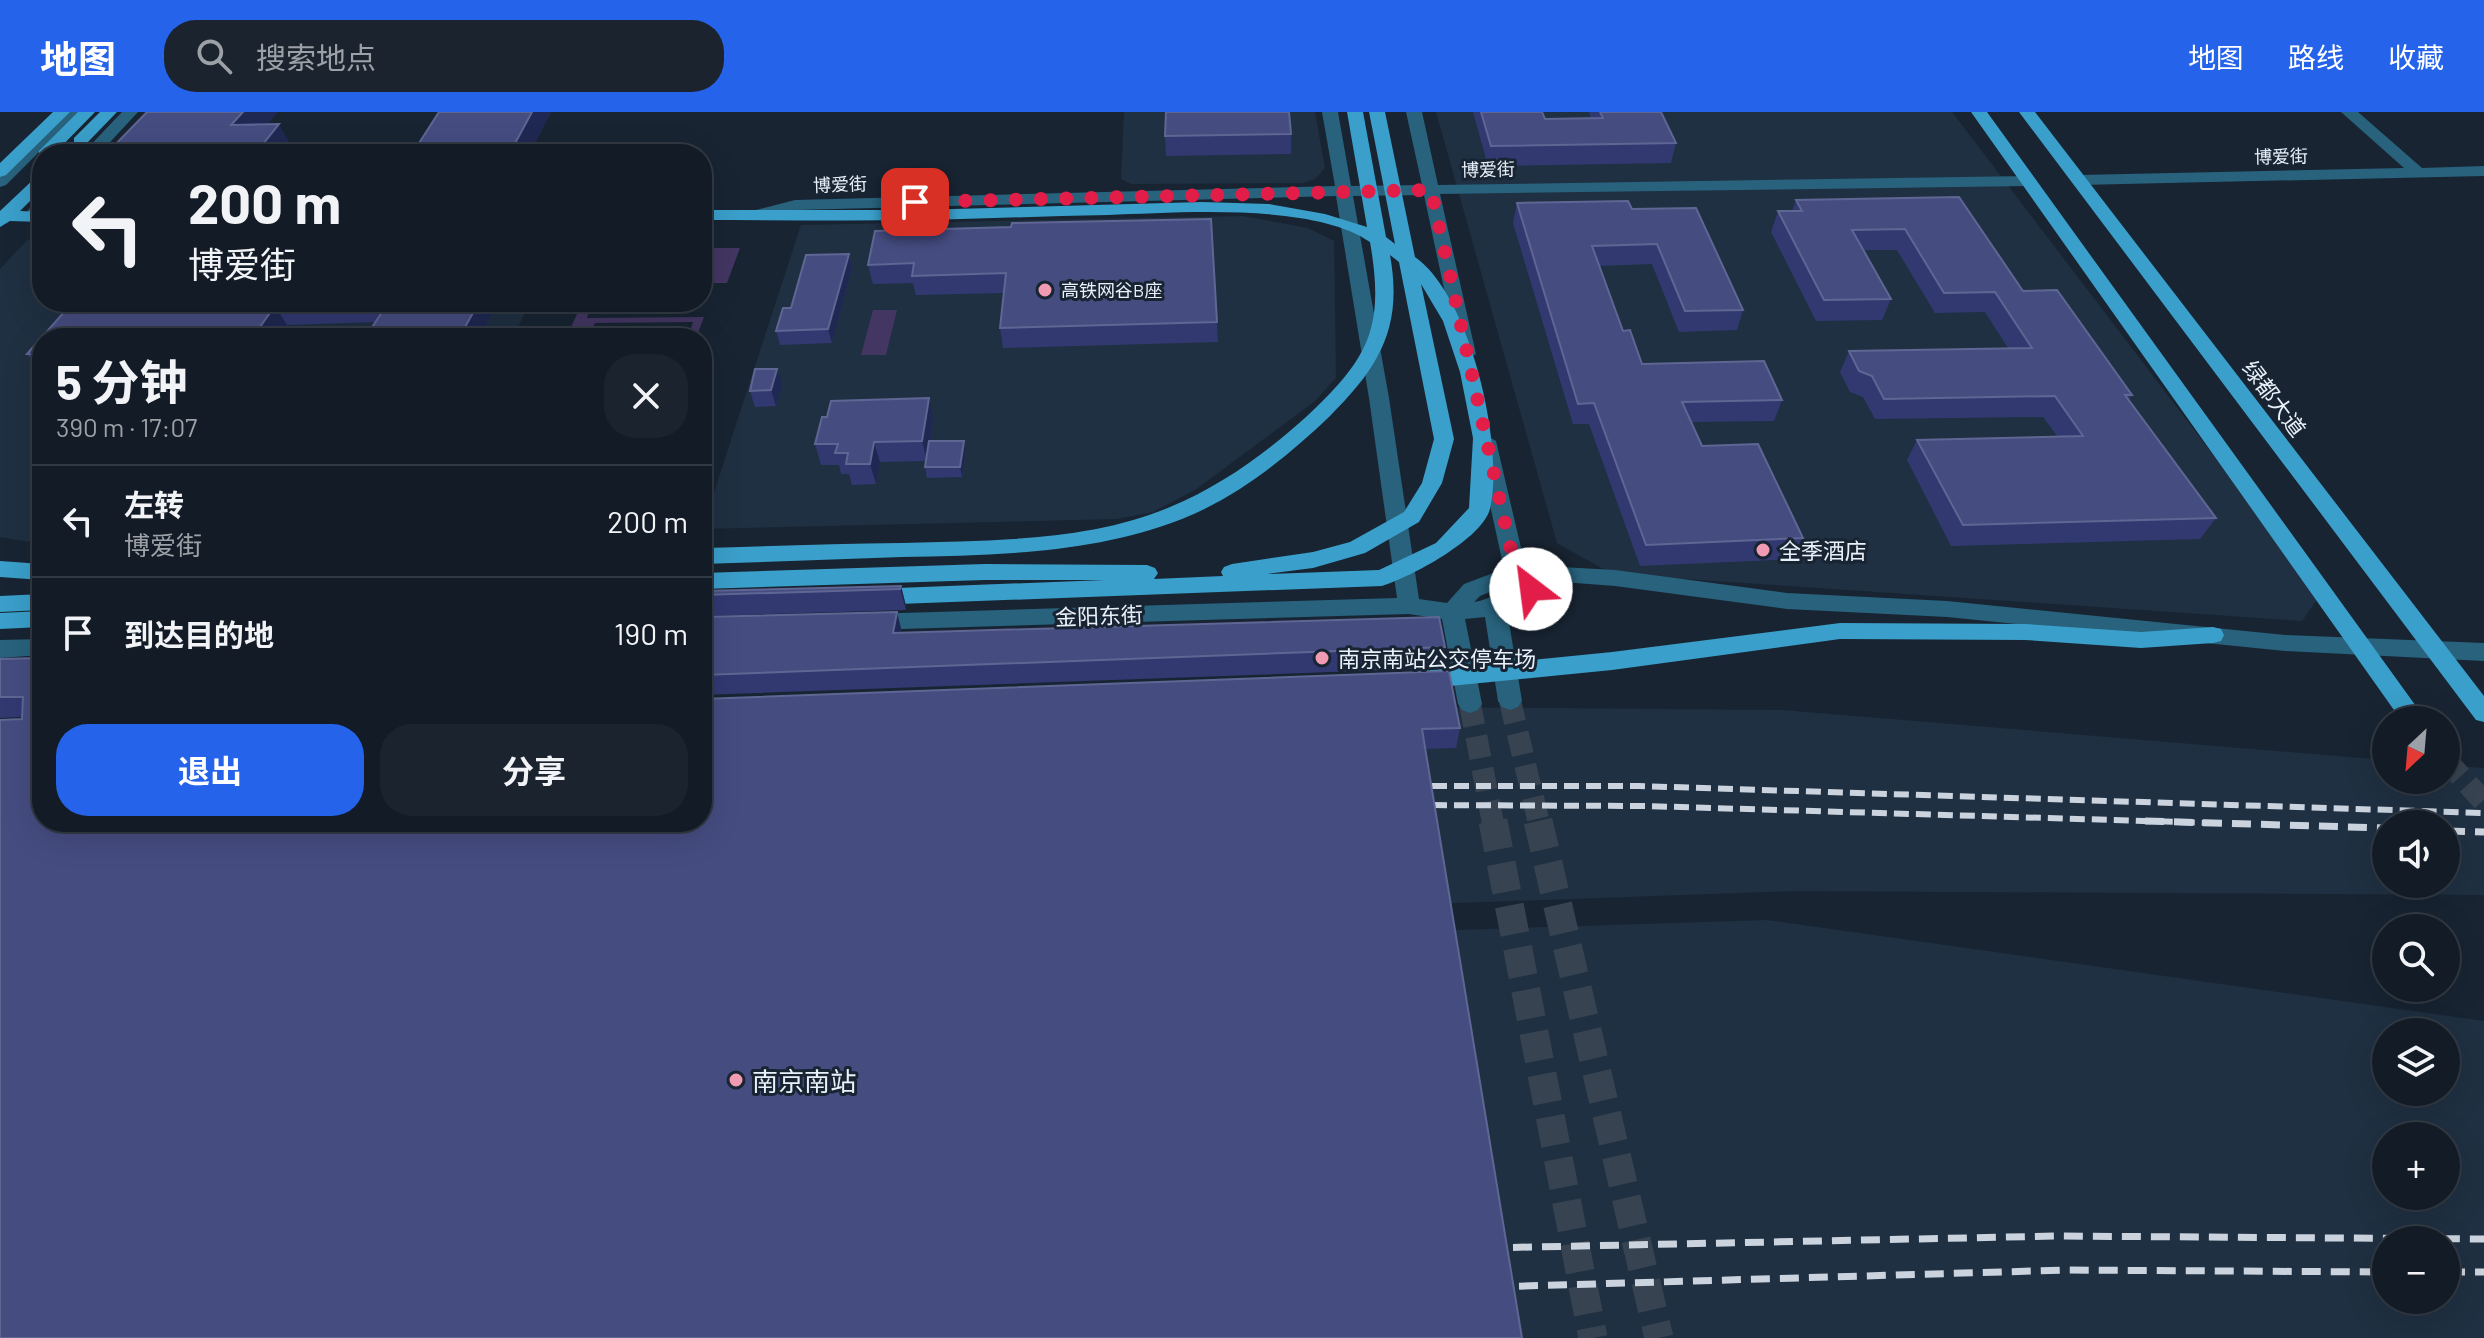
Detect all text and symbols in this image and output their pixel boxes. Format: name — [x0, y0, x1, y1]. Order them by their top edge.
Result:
search box — [164, 20, 724, 92]
icon: search — [192, 34, 236, 78]
text: 地图 — [40, 35, 116, 81]
text: 搜索地点 — [256, 39, 376, 75]
text: 地图 — [2188, 40, 2244, 74]
text: 路线 — [2288, 40, 2344, 74]
text: 收藏 — [2388, 40, 2444, 74]
street label: 博爱街 — [2254, 145, 2308, 167]
street label: 博爱街 — [1461, 158, 1515, 180]
text: 200 m — [188, 168, 341, 235]
pin — [881, 168, 949, 236]
street label: 博爱街 — [813, 172, 867, 196]
icon: left — [56, 176, 160, 280]
icon: arrive — [893, 180, 937, 224]
text: 博爱街 — [188, 242, 296, 285]
place label: 高铁网谷B座 — [1061, 279, 1162, 301]
marker: 高铁网谷B座 — [1036, 281, 1054, 299]
text: 5 分钟 — [56, 352, 187, 410]
button: close — [604, 354, 688, 438]
street label: 绿都大道 — [2238, 355, 2312, 441]
text: 390 m · 17:07 — [56, 411, 197, 442]
text: 左转 — [124, 486, 184, 522]
icon: left — [56, 499, 100, 543]
text: 200 m — [607, 503, 688, 539]
text: 博爱街 — [124, 529, 202, 560]
place label: 全季酒店 — [1779, 537, 1867, 563]
marker: 全季酒店 — [1754, 541, 1772, 559]
position arrow — [1489, 547, 1573, 631]
street label: 金阳东街 — [1055, 600, 1143, 630]
icon: arrive — [56, 611, 100, 655]
text: 190 m — [614, 615, 688, 651]
text: 到达目的地 — [124, 616, 274, 652]
place label: 南京南站公交停车场 — [1338, 645, 1536, 671]
marker: 南京南站公交停车场 — [1313, 649, 1331, 667]
north arrow — [2372, 706, 2460, 794]
map controls — [2372, 706, 2460, 1314]
button: 退出 — [56, 724, 364, 816]
button: 分享 — [380, 724, 688, 816]
button: sound — [2372, 810, 2460, 898]
button: search — [2372, 914, 2460, 1002]
button: layers — [2372, 1018, 2460, 1106]
place label: 南京南站 — [752, 1065, 856, 1096]
marker: 南京南站 — [727, 1071, 745, 1089]
button: + — [2372, 1122, 2460, 1210]
button: − — [2372, 1226, 2460, 1314]

